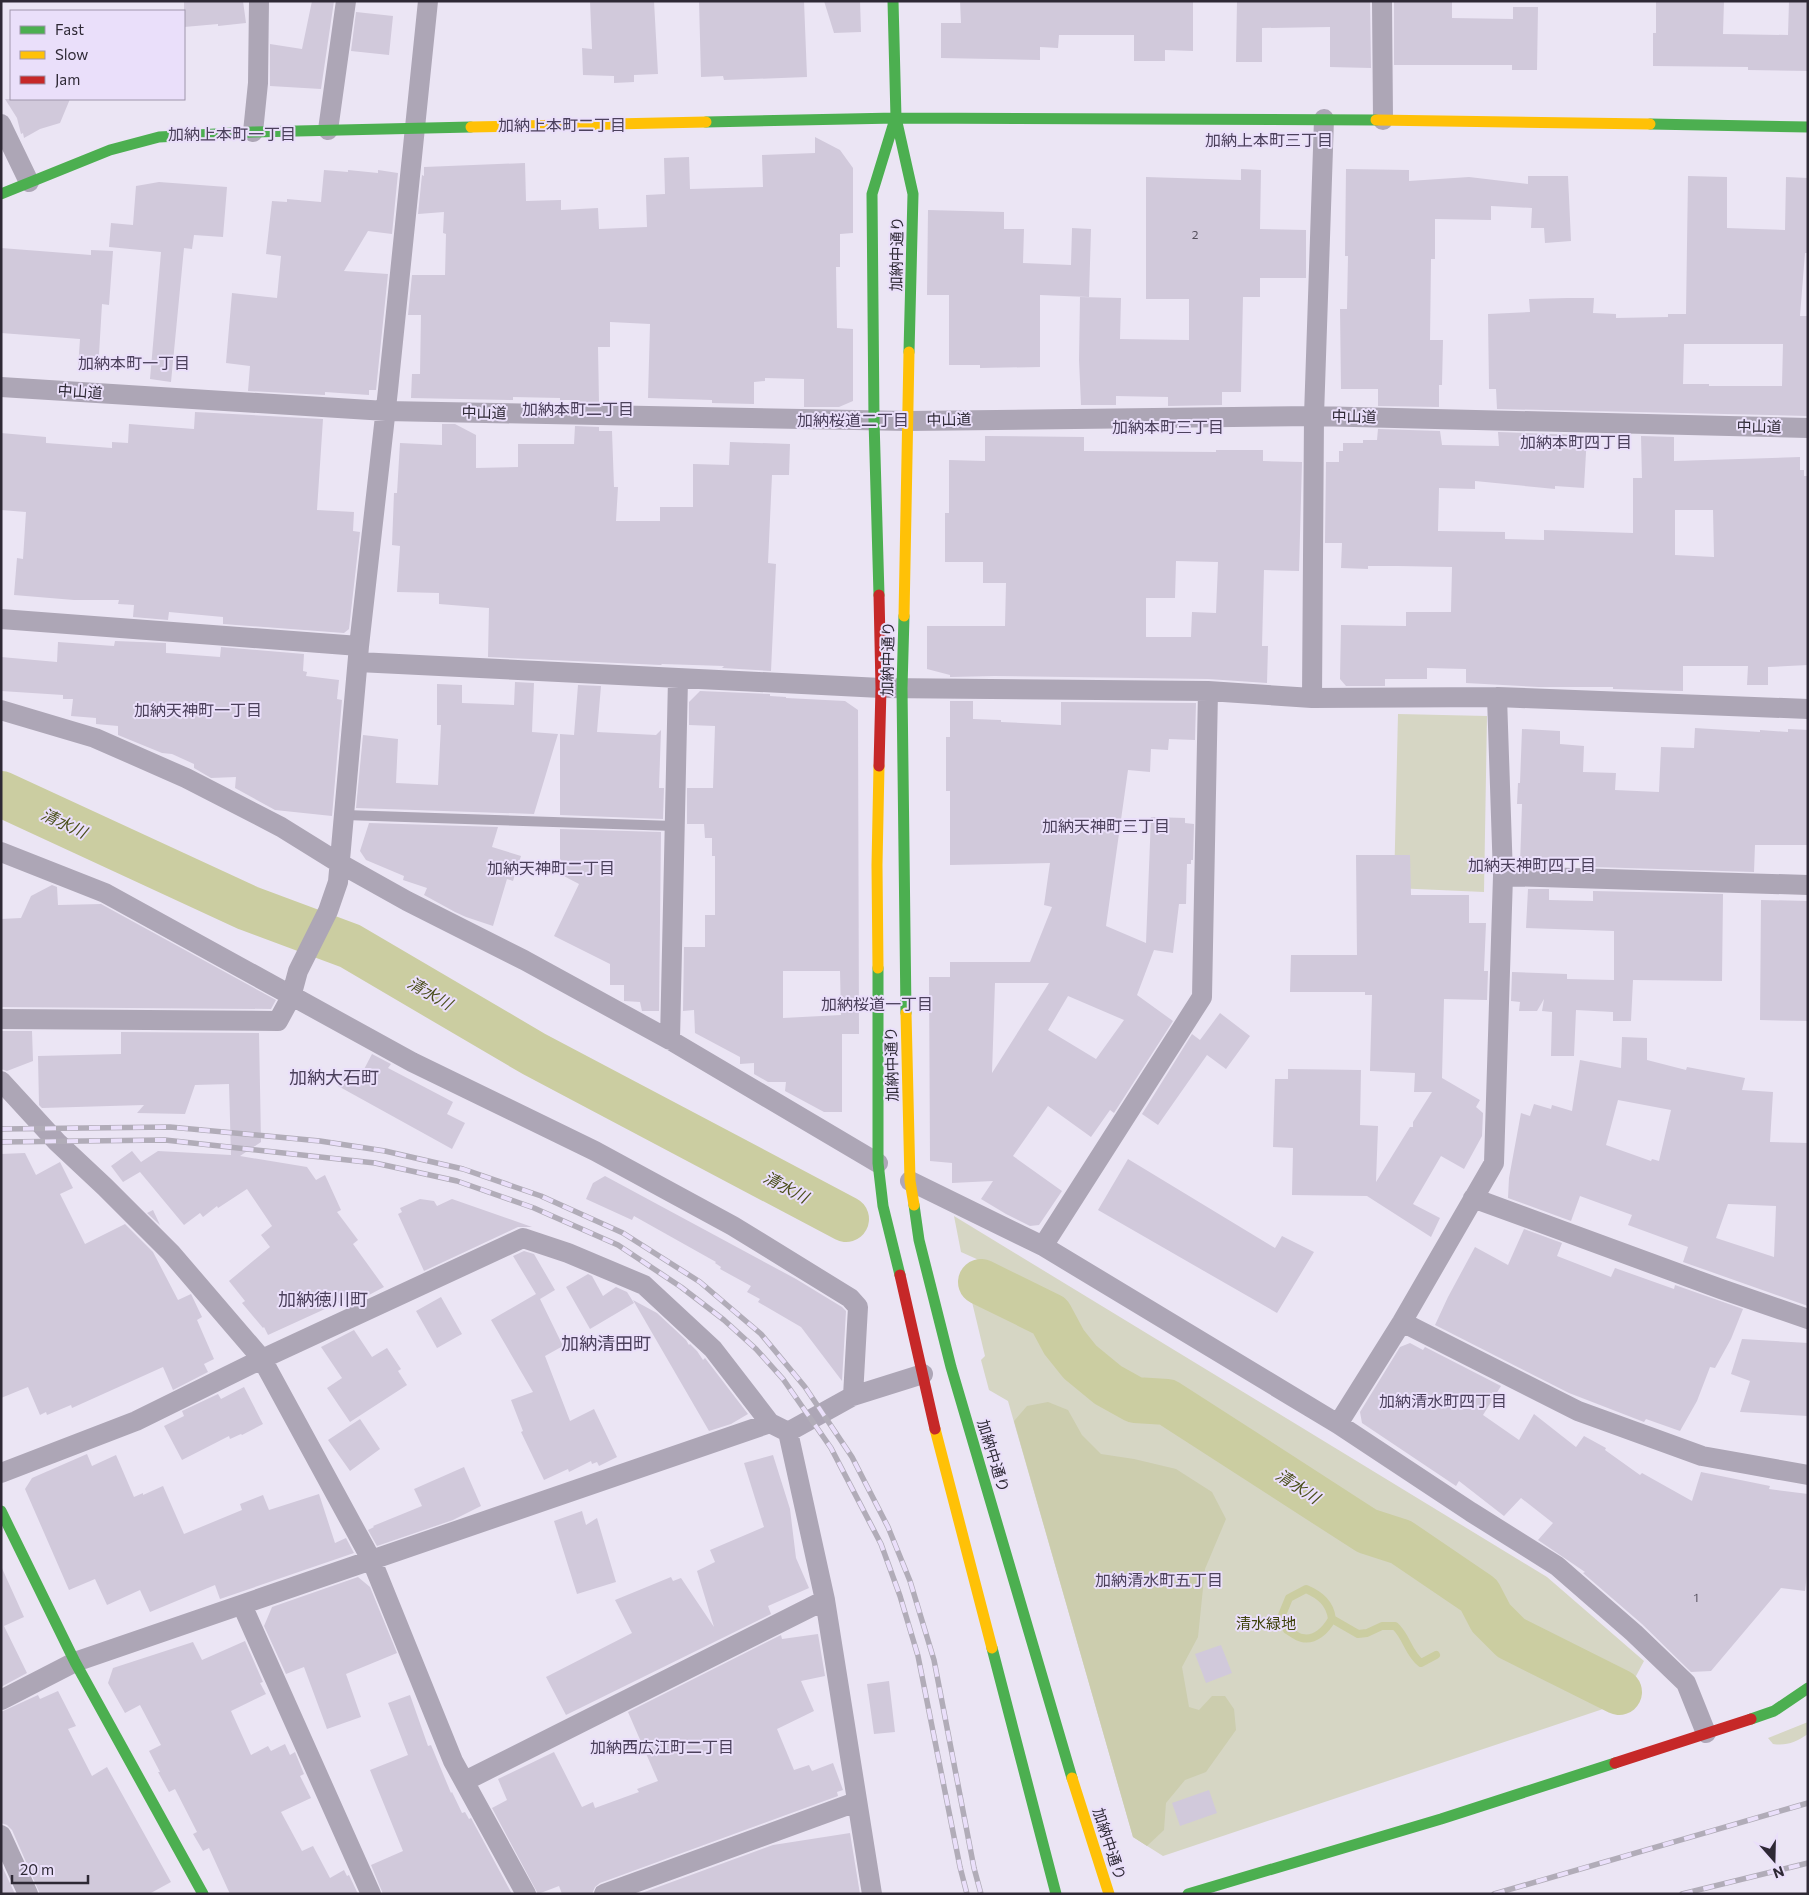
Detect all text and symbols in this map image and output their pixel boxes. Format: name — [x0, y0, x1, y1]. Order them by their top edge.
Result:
legend — [10, 10, 185, 100]
text: Fast — [55, 20, 84, 38]
text: Slow — [55, 45, 88, 63]
text: Jam — [55, 70, 80, 88]
district label: 加納上本町二丁目 — [498, 115, 626, 134]
district label: 加納上本町一丁目 — [168, 124, 296, 143]
district label: 加納上本町三丁目 — [1205, 130, 1333, 149]
street label: 加納中通り — [886, 216, 906, 292]
house number: 2 — [1192, 227, 1199, 241]
district label: 加納本町一丁目 — [78, 353, 190, 372]
street label: 中山道 — [57, 380, 103, 402]
district label: 加納本町二丁目 — [522, 399, 634, 418]
street label: 中山道 — [461, 403, 507, 421]
street label: 中山道 — [1331, 407, 1377, 425]
district label: 加納桜道二丁目 — [797, 410, 909, 429]
street label: 中山道 — [926, 410, 972, 428]
district label: 加納本町三丁目 — [1112, 417, 1224, 436]
street label: 中山道 — [1736, 417, 1782, 435]
district label: 加納本町四丁目 — [1520, 432, 1632, 451]
street label: 加納中通り — [877, 621, 897, 697]
district label: 加納天神町一丁目 — [134, 700, 262, 719]
water label: 清水川 — [38, 804, 92, 842]
district label: 加納天神町三丁目 — [1042, 816, 1170, 835]
district label: 加納天神町四丁目 — [1468, 855, 1596, 874]
district label: 加納天神町二丁目 — [487, 858, 615, 877]
water label: 清水川 — [405, 972, 458, 1014]
district label: 加納桜道一丁目 — [821, 994, 933, 1013]
street label: 加納中通り — [881, 1026, 901, 1102]
district label: 加納大石町 — [289, 1066, 379, 1088]
water label: 清水川 — [761, 1167, 814, 1207]
district label: 加納徳川町 — [278, 1288, 368, 1310]
district label: 加納清田町 — [561, 1332, 651, 1354]
district label: 加納清水町四丁目 — [1379, 1391, 1507, 1410]
street label: 加納中通り — [974, 1417, 1014, 1494]
water label: 清水川 — [1273, 1465, 1325, 1508]
district label: 加納清水町五丁目 — [1095, 1570, 1223, 1589]
house number: 1 — [1693, 1590, 1699, 1604]
park label: 清水緑地 — [1236, 1614, 1296, 1632]
district label: 加納西広江町二丁目 — [590, 1737, 734, 1756]
street label: 加納中通り — [1090, 1805, 1130, 1882]
north arrow — [1749, 1835, 1799, 1885]
scale bar — [12, 1852, 89, 1884]
text: 20 m — [20, 1860, 54, 1878]
text: N — [1771, 1863, 1786, 1882]

